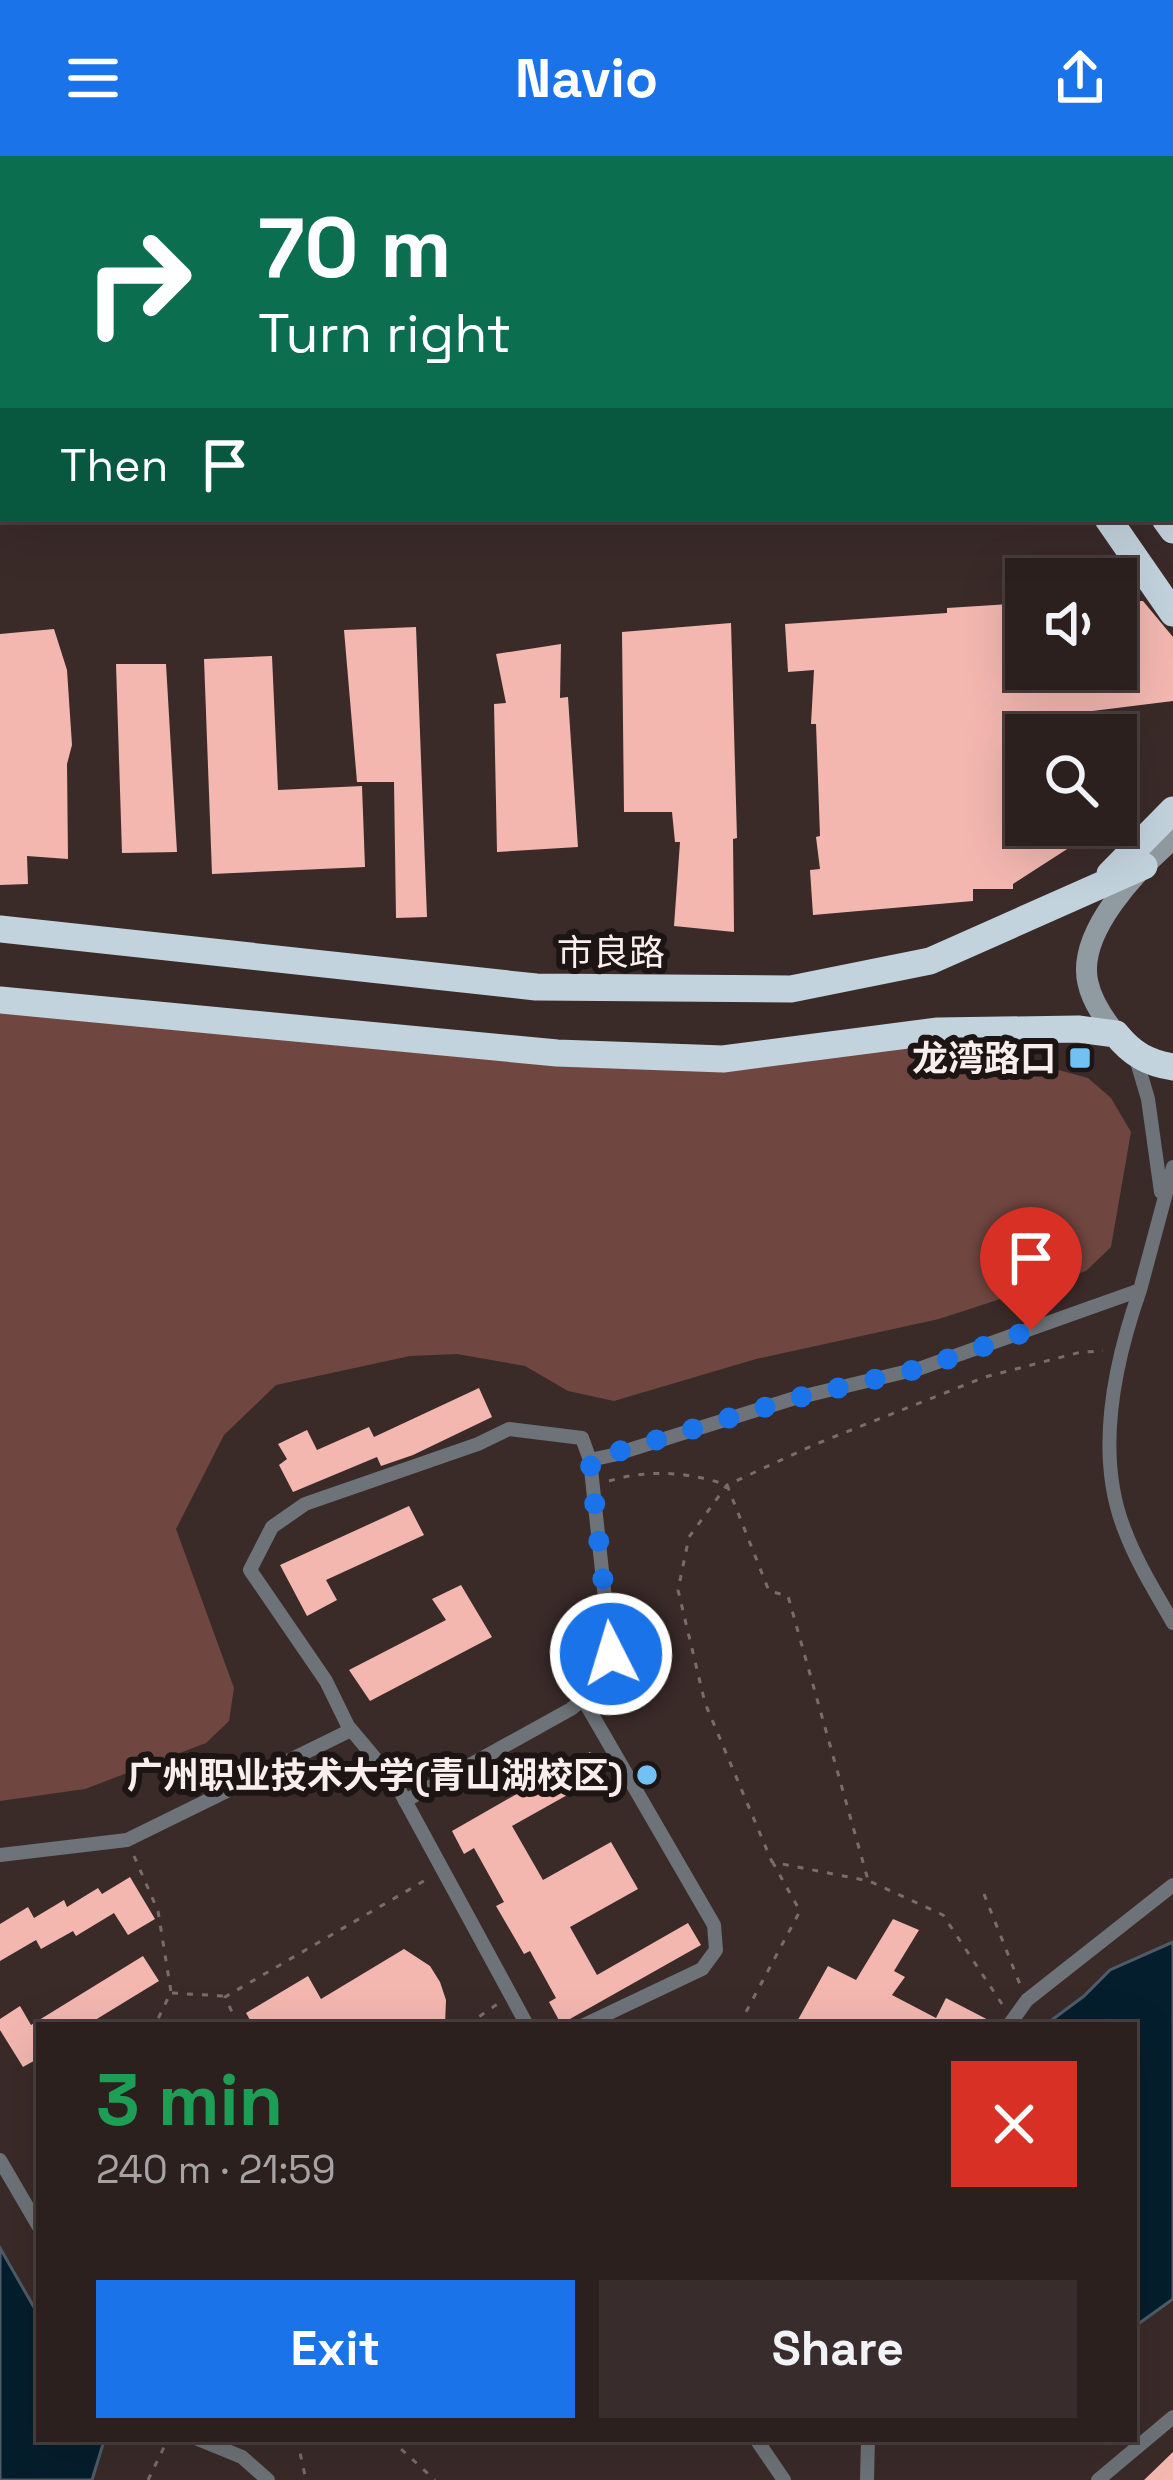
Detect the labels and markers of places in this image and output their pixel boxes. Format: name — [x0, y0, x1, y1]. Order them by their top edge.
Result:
place label: 龙湾路口 — [912, 1036, 1056, 1082]
marker: 龙湾路口 — [1067, 1045, 1093, 1071]
pin — [980, 1207, 1082, 1330]
place label: 广州职业技术大学(青山湖校区) — [127, 1753, 623, 1799]
marker: 广州职业技术大学(青山湖校区) — [634, 1762, 660, 1788]

